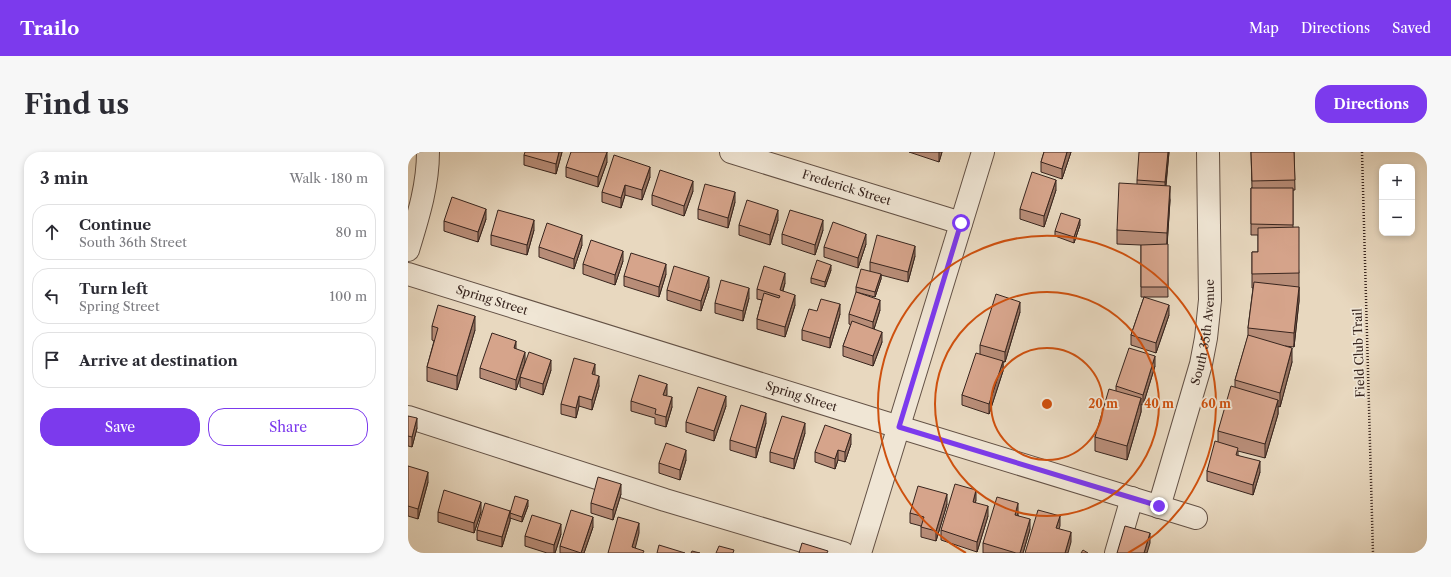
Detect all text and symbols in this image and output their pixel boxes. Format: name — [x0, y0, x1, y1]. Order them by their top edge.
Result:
text: Trailo — [20, 17, 79, 40]
text: Map — [1249, 19, 1279, 37]
text: Directions — [1301, 19, 1370, 37]
text: Saved — [1392, 19, 1431, 37]
button: Directions — [1315, 85, 1427, 123]
text: Find us — [24, 87, 129, 121]
map controls — [1379, 164, 1415, 236]
button: + — [1379, 164, 1415, 200]
street label: Frederick Street — [800, 166, 894, 208]
text: 3 min — [40, 168, 89, 188]
text: Walk · 180 m — [289, 170, 368, 186]
button: − — [1379, 200, 1415, 236]
route start — [952, 214, 970, 232]
text: Continue — [79, 215, 151, 234]
icon: ahead — [41, 221, 63, 243]
text: 80 m — [335, 224, 367, 240]
text: South 36th Street — [79, 234, 187, 250]
text: Turn left — [79, 279, 148, 298]
street label: South 35th Avenue — [1187, 279, 1217, 387]
street label: Spring Street — [454, 281, 531, 318]
icon: left — [41, 285, 63, 307]
text: 100 m — [329, 288, 367, 304]
text: Spring Street — [79, 298, 159, 314]
street label: Field Club Trail — [1349, 308, 1368, 398]
icon: arrive — [41, 349, 63, 371]
text: Arrive at destination — [79, 351, 238, 370]
street label: Spring Street — [764, 378, 840, 415]
text: 20 m — [1088, 396, 1118, 411]
text: 40 m — [1144, 396, 1174, 411]
text: 60 m — [1201, 396, 1231, 411]
centre of rings — [1040, 397, 1054, 411]
button: Save — [40, 408, 200, 446]
button: Share — [208, 408, 368, 446]
route end — [1150, 497, 1168, 515]

